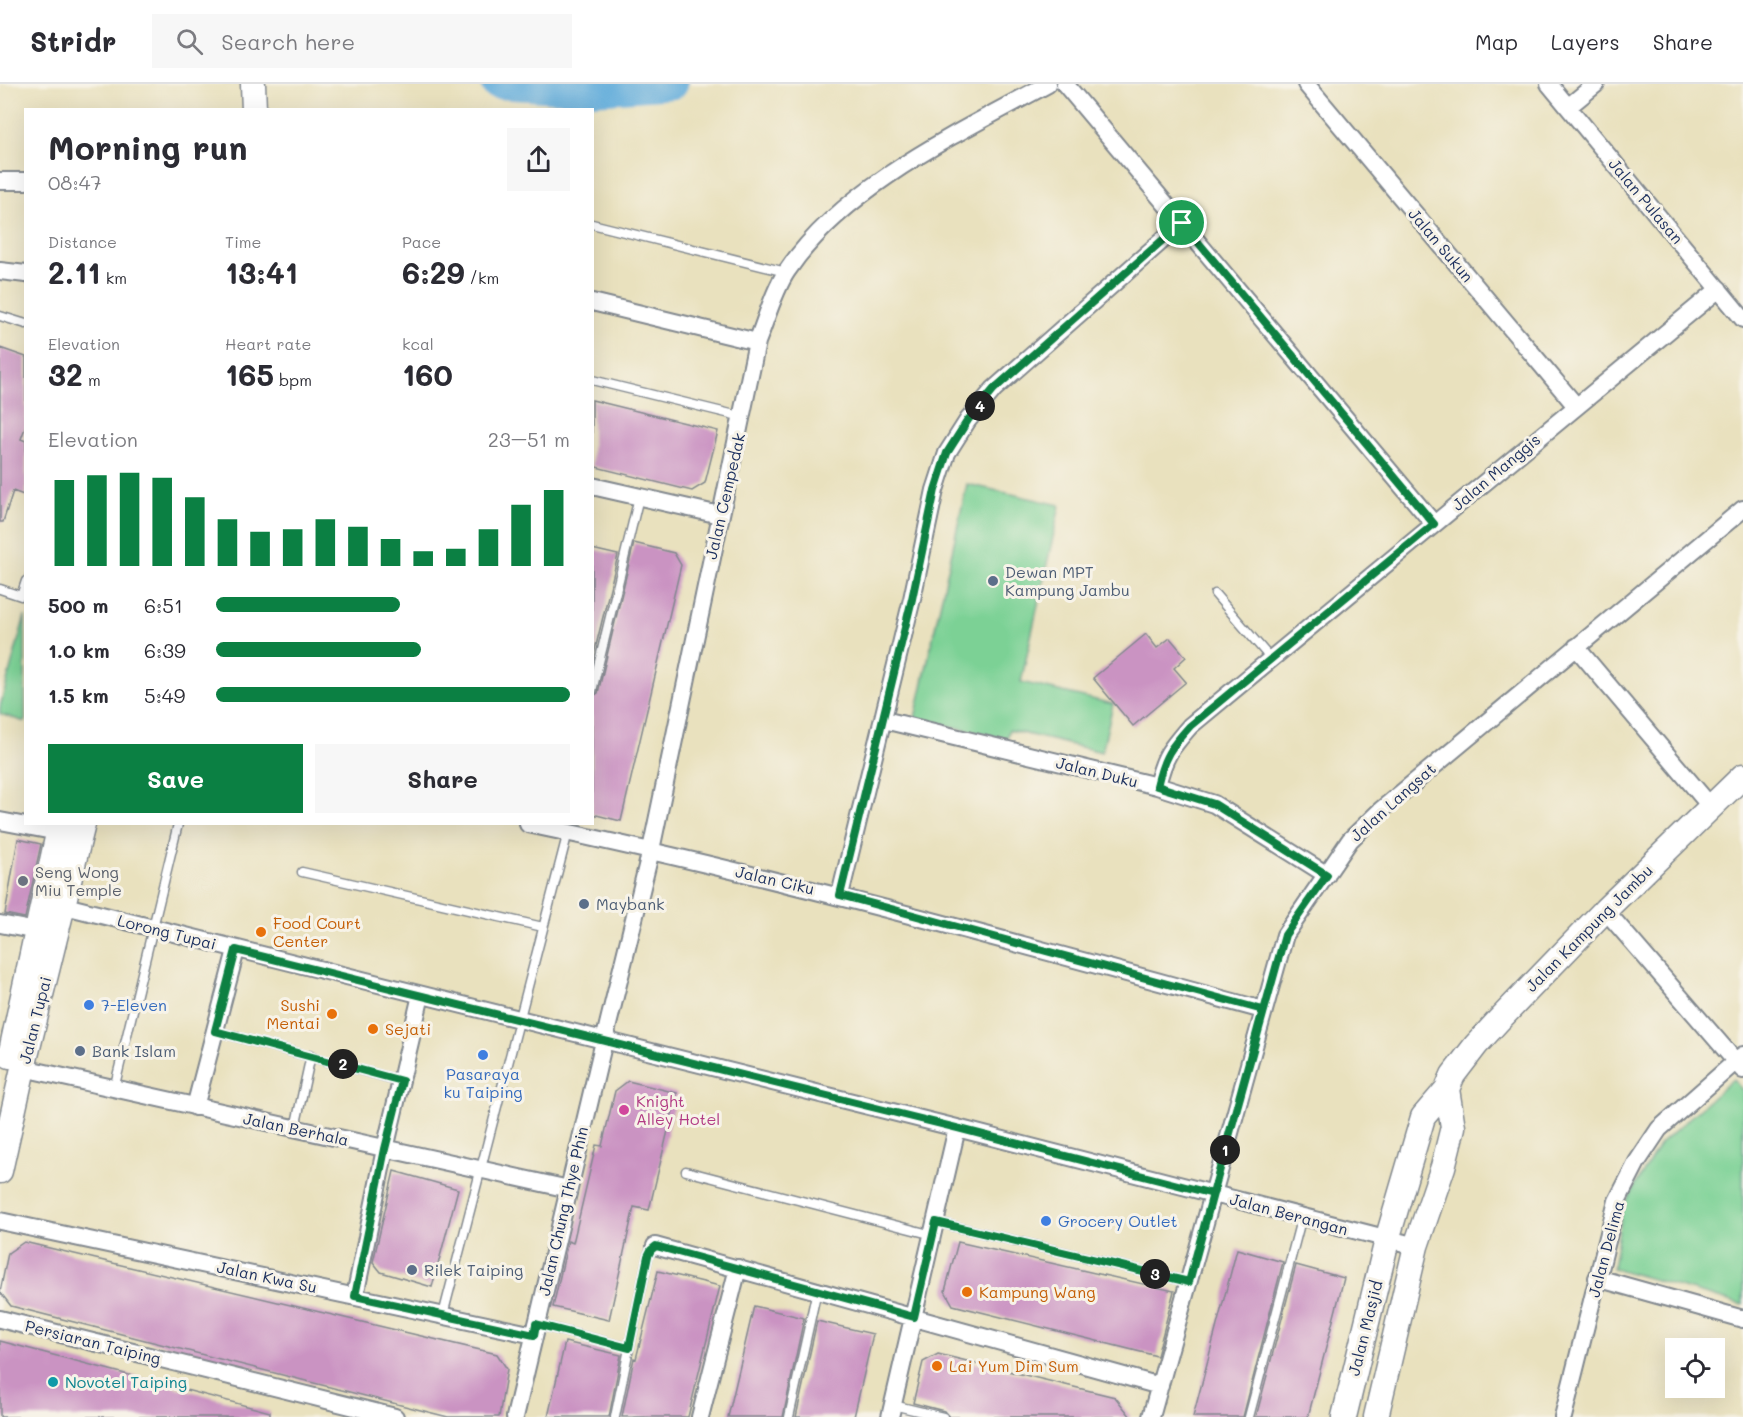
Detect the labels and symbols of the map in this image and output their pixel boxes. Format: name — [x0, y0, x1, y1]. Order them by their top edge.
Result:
street label: Jalan Pulasan — [1604, 153, 1688, 248]
pin — [1156, 197, 1207, 248]
street label: Jalan Sukun — [1404, 203, 1479, 286]
pin: 4 — [965, 391, 995, 421]
street label: Jalan Manggis — [1447, 428, 1544, 515]
street label: Jalan Cempedak — [700, 431, 749, 561]
place label: Dewan MPT Kampung Jambu — [1005, 561, 1130, 600]
marker: Dewan MPT Kampung Jambu — [986, 574, 1000, 588]
street label: Jalan Duku — [1054, 751, 1140, 792]
street label: Jalan Langsat — [1345, 758, 1440, 846]
street label: Jalan Ciku — [734, 860, 817, 899]
street label: Jalan Kampung Jambu — [1521, 860, 1657, 996]
place label: Seng Wong Miu Temple — [35, 861, 122, 900]
marker: Seng Wong Miu Temple — [16, 874, 30, 888]
place label: Maybank — [596, 893, 665, 914]
marker: Maybank — [577, 897, 591, 911]
street label: Lorong Tupai — [116, 909, 219, 954]
place label: Food Court Center — [273, 912, 361, 951]
marker: Food Court Center — [254, 925, 268, 939]
street label: Jalan Tupai — [14, 974, 55, 1066]
place label: 7-Eleven — [101, 994, 167, 1015]
place label: Sushi Mentai — [267, 994, 320, 1033]
marker: 7-Eleven — [82, 998, 96, 1012]
marker: Sushi Mentai — [325, 1007, 339, 1021]
place label: Sejati — [385, 1018, 431, 1039]
marker: Sejati — [366, 1022, 380, 1036]
place label: Bank Islam — [92, 1040, 176, 1061]
marker: Bank Islam — [73, 1044, 87, 1058]
marker: Pasaraya ku Taiping — [476, 1048, 490, 1062]
pin: 2 — [328, 1049, 358, 1079]
place label: Pasaraya ku Taiping — [443, 1063, 523, 1102]
place label: Knight Alley Hotel — [636, 1090, 720, 1129]
marker: Knight Alley Hotel — [617, 1103, 631, 1117]
street label: Jalan Berhala — [241, 1107, 351, 1150]
street label: Jalan Chung Thye Phin — [533, 1124, 592, 1298]
pin: 1 — [1210, 1135, 1240, 1165]
street label: Jalan Berangan — [1228, 1188, 1351, 1239]
street label: Jalan Delima — [1583, 1198, 1629, 1300]
place label: Grocery Outlet — [1058, 1210, 1178, 1231]
marker: Grocery Outlet — [1039, 1214, 1053, 1228]
street label: Jalan Kwa Su — [215, 1256, 319, 1297]
place label: Rilek Taiping — [424, 1259, 523, 1280]
pin: 3 — [1140, 1259, 1170, 1289]
marker: Rilek Taiping — [405, 1263, 419, 1277]
street label: Jalan Masjid — [1343, 1278, 1387, 1378]
place label: Kampung Wang — [979, 1281, 1095, 1302]
marker: Kampung Wang — [960, 1285, 974, 1299]
street label: Persiaran Taiping — [23, 1315, 163, 1369]
place label: Lai Yum Dim Sum — [949, 1355, 1079, 1376]
marker: Lai Yum Dim Sum — [930, 1359, 944, 1373]
place label: Novotel Taiping — [65, 1371, 187, 1392]
marker: Novotel Taiping — [46, 1375, 60, 1389]

